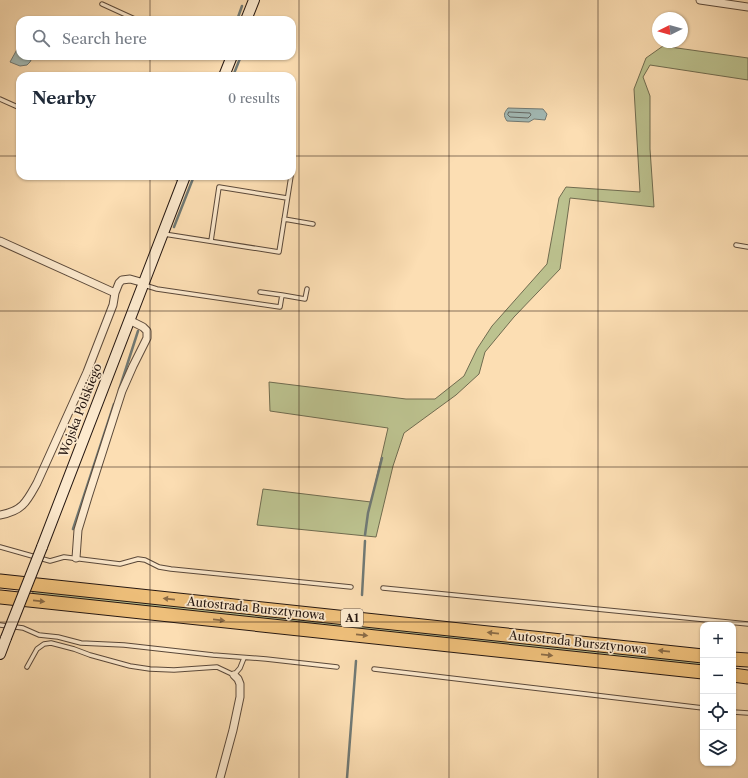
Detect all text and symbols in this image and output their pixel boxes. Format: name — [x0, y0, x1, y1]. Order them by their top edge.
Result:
north arrow — [652, 12, 688, 48]
search box — [16, 16, 296, 60]
icon: search — [30, 27, 52, 49]
text: Search here — [62, 29, 147, 48]
text: Nearby — [32, 88, 96, 108]
text: 0 results — [228, 90, 280, 106]
street label: Wojska Polskiego — [55, 361, 105, 460]
street label: Autostrada Bursztynowa — [185, 593, 326, 623]
one-way arrow — [163, 595, 175, 602]
one-way arrow — [33, 598, 45, 604]
road number: A1 — [341, 609, 363, 627]
one-way arrow — [213, 617, 225, 623]
map controls — [700, 622, 736, 766]
button: + — [700, 622, 736, 658]
street label: Autostrada Bursztynowa — [507, 627, 648, 657]
one-way arrow — [487, 630, 499, 636]
one-way arrow — [356, 632, 368, 638]
one-way arrow — [658, 648, 670, 655]
one-way arrow — [541, 652, 553, 658]
button: − — [700, 658, 736, 694]
button: locate — [700, 694, 736, 730]
button: layers — [700, 730, 736, 766]

